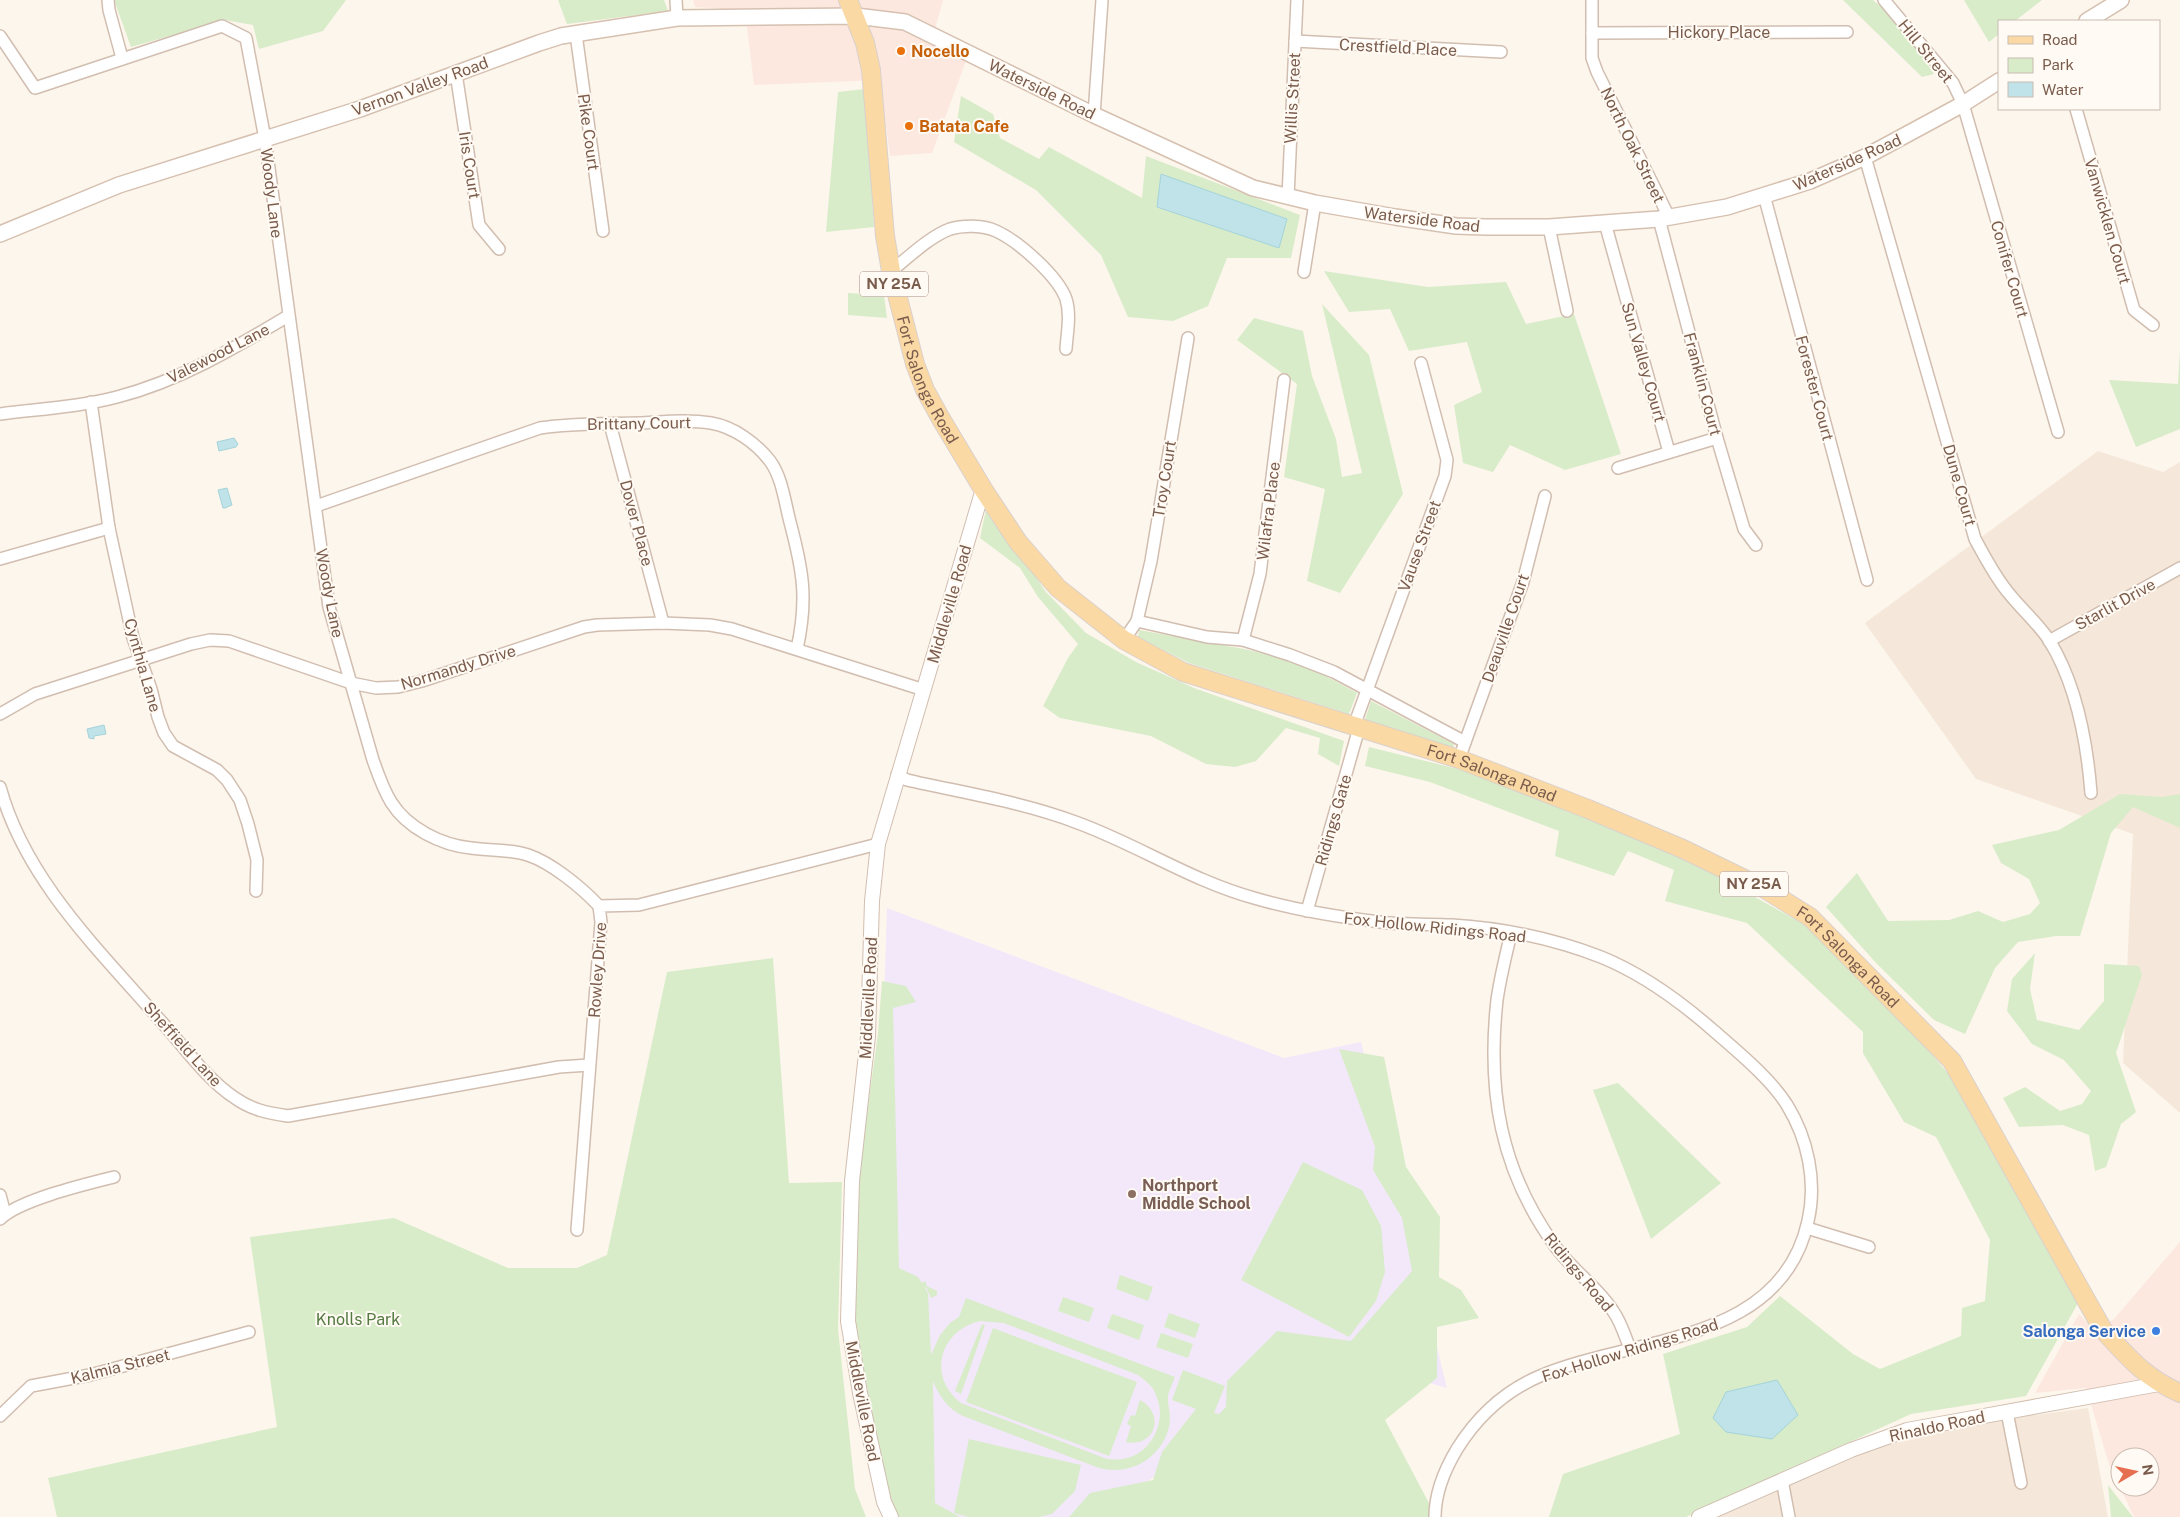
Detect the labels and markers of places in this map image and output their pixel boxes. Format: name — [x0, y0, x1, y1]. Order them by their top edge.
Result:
place label: Nocello — [911, 42, 969, 61]
marker: Nocello — [895, 45, 907, 57]
place label: Batata Cafe — [919, 117, 1009, 136]
marker: Batata Cafe — [903, 120, 915, 132]
place label: Northport Middle School — [1142, 1176, 1251, 1213]
marker: Northport Middle School — [1126, 1188, 1138, 1200]
place label: Salonga Service — [2022, 1322, 2146, 1341]
marker: Salonga Service — [2150, 1325, 2162, 1337]

